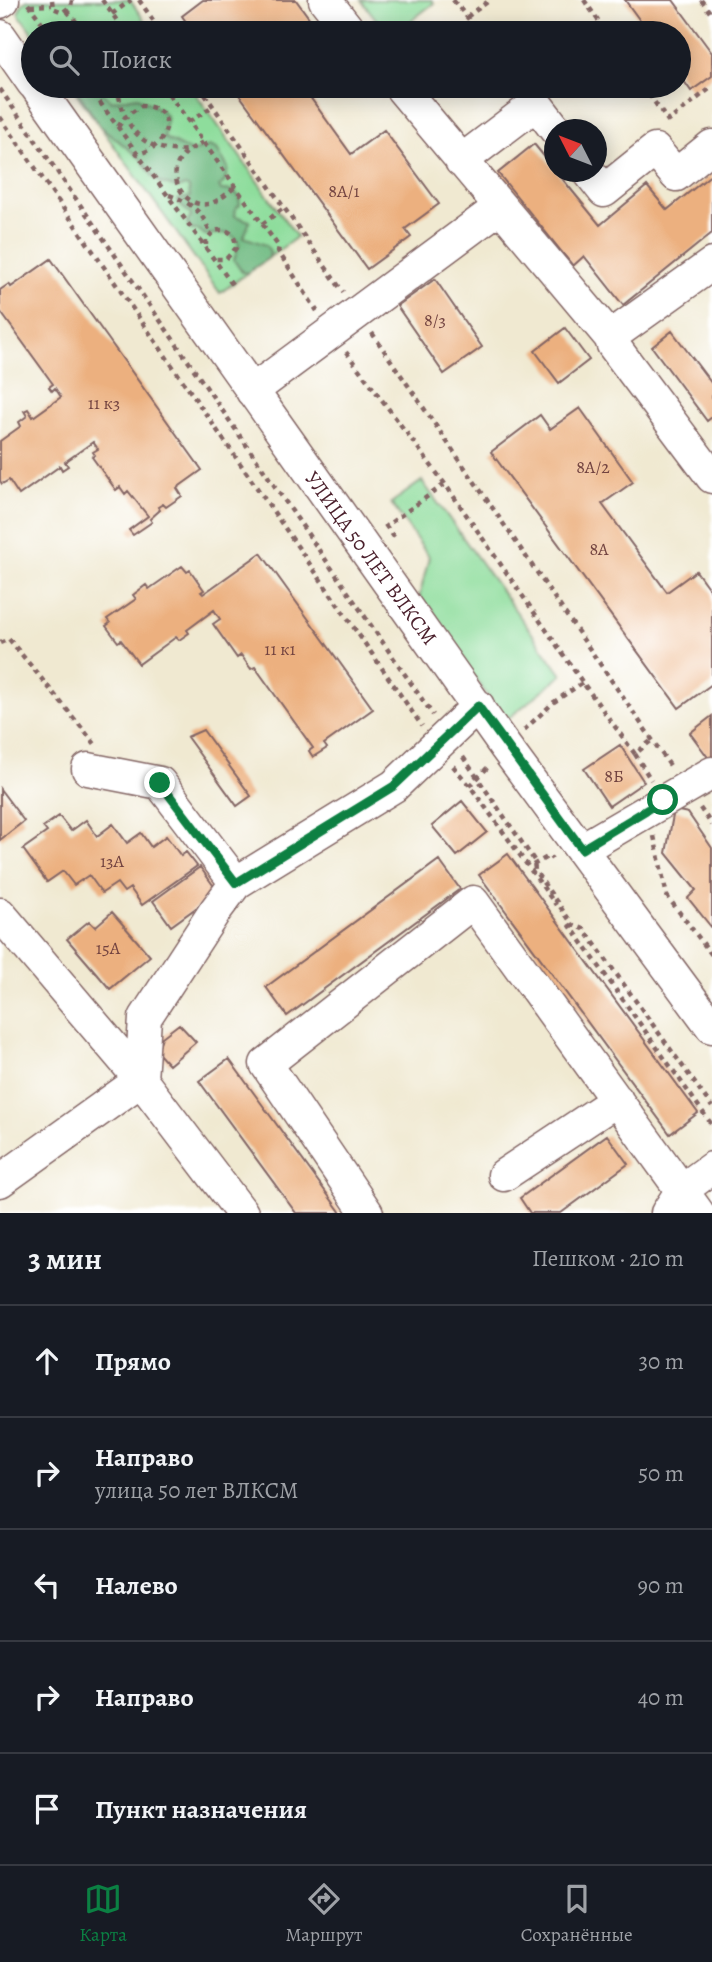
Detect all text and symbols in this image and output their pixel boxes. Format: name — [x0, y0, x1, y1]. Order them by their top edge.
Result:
search box — [21, 21, 691, 98]
icon: search — [45, 41, 83, 79]
text: Поиск — [101, 42, 172, 77]
north arrow — [544, 119, 607, 182]
house number: 8А/1 — [328, 179, 360, 203]
house number: 8/3 — [424, 308, 446, 332]
house number: 11 к3 — [88, 391, 120, 415]
house number: 8А/2 — [576, 455, 610, 479]
street label: УЛИЦА 50 ЛЕТ ВЛКСМ — [298, 465, 444, 651]
house number: 8А — [589, 537, 609, 561]
house number: 11 к1 — [264, 637, 296, 661]
house number: 8Б — [604, 764, 624, 788]
route end — [144, 767, 175, 798]
route start — [647, 784, 678, 815]
house number: 13А — [100, 849, 125, 873]
house number: 15А — [96, 936, 121, 960]
text: 3 мин — [28, 1239, 102, 1279]
text: Пешком · 210 m — [532, 1243, 684, 1274]
icon: ahead — [28, 1342, 66, 1380]
text: Прямо — [95, 1344, 171, 1379]
text: 30 m — [638, 1346, 684, 1377]
text: Направо — [95, 1440, 194, 1475]
icon: right — [28, 1454, 66, 1492]
text: 50 m — [638, 1458, 684, 1489]
text: улица 50 лет ВЛКСМ — [95, 1475, 299, 1506]
icon: left — [28, 1566, 66, 1604]
text: Налево — [95, 1568, 178, 1603]
text: 90 m — [638, 1570, 684, 1601]
icon: right — [28, 1678, 66, 1716]
text: Направо — [95, 1680, 194, 1715]
text: 40 m — [638, 1682, 684, 1713]
icon: arrive — [28, 1790, 66, 1828]
text: Пункт назначения — [95, 1792, 307, 1827]
tab: Карта — [79, 1880, 127, 1948]
tab: Маршрут — [285, 1880, 362, 1948]
tab: Сохранённые — [521, 1880, 633, 1948]

